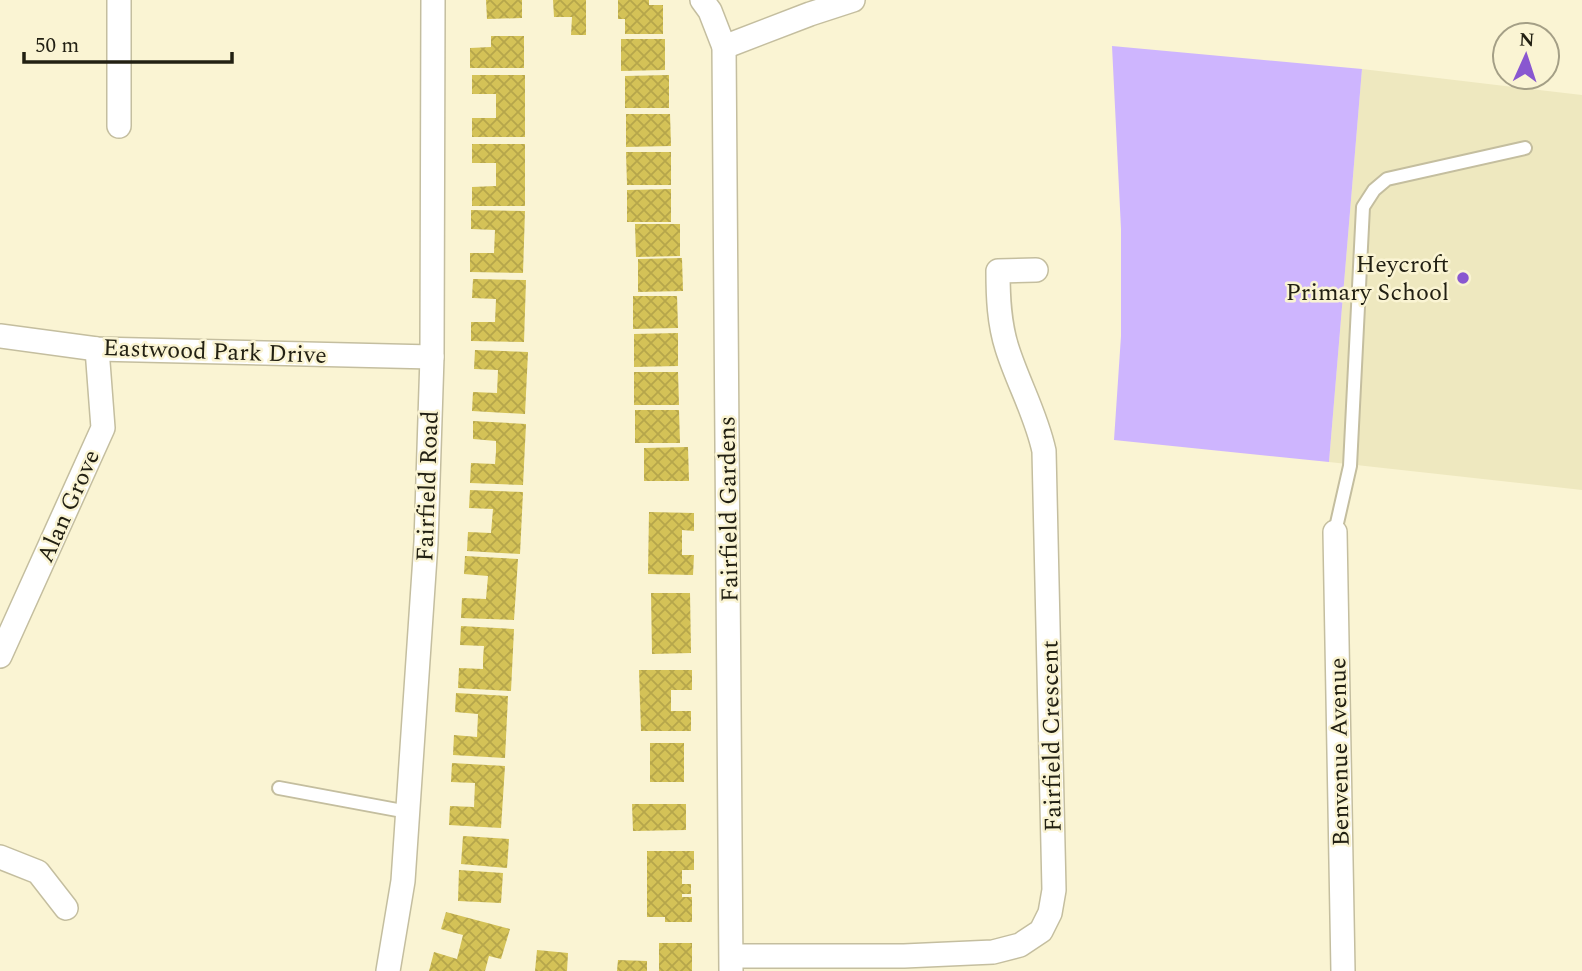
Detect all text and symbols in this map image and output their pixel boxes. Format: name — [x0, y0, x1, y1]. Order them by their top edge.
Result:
scale bar — [24, 21, 233, 65]
north arrow — [1491, 21, 1561, 91]
text: N — [1518, 26, 1535, 55]
text: 50 m — [35, 30, 79, 62]
place label: Heycroft Primary School — [1286, 247, 1449, 311]
marker: Heycroft Primary School — [1455, 270, 1471, 286]
street label: Eastwood Park Drive — [102, 330, 327, 374]
street label: Fairfield Road — [407, 410, 449, 562]
street label: Fairfield Gardens — [709, 416, 749, 602]
street label: Alan Grove — [28, 444, 110, 569]
street label: Fairfield Crescent — [1032, 640, 1072, 832]
street label: Benvenue Avenue — [1320, 657, 1360, 847]

